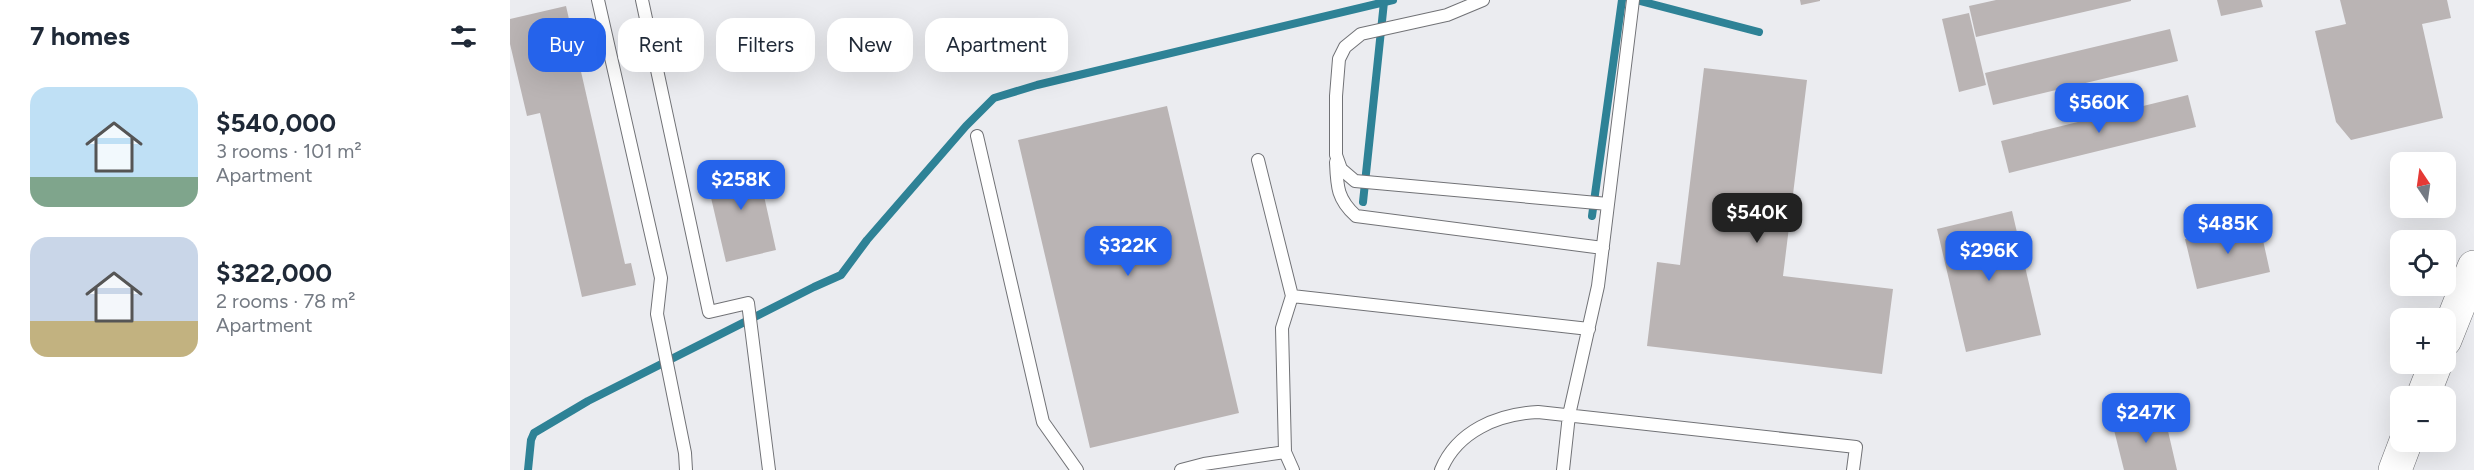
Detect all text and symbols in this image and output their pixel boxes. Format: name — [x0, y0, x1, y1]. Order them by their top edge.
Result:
chip: Buy — [528, 18, 606, 72]
chip: Rent — [618, 18, 704, 72]
chip: Filters — [716, 18, 815, 72]
chip: New — [827, 18, 913, 72]
chip: Apartment — [925, 18, 1068, 72]
text: 7 homes — [30, 20, 130, 52]
icon: filters — [447, 20, 480, 53]
pin: $560K — [2057, 83, 2141, 134]
text: $560K — [2069, 90, 2129, 114]
text: $540,000 — [216, 107, 336, 139]
icon: home — [78, 111, 150, 183]
text: 3 rooms · 101 m² — [216, 139, 362, 163]
north arrow — [2390, 152, 2456, 218]
map controls — [2390, 152, 2456, 452]
pin: $258K — [699, 160, 783, 211]
text: Apartment — [216, 163, 313, 187]
text: $258K — [711, 167, 771, 191]
pin: $540K — [1715, 193, 1799, 244]
text: $540K — [1726, 200, 1788, 224]
pin: $485K — [2186, 204, 2270, 255]
text: $485K — [2198, 211, 2258, 235]
pin: $322K — [1086, 226, 1170, 277]
button: locate — [2390, 230, 2456, 296]
pin: $296K — [1947, 231, 2031, 282]
text: $322K — [1099, 233, 1157, 257]
text: $296K — [1959, 238, 2019, 262]
text: $322,000 — [216, 257, 332, 289]
icon: home — [78, 261, 150, 333]
text: 2 rooms · 78 m² — [216, 289, 356, 313]
button: + — [2390, 308, 2456, 374]
text: Apartment — [216, 313, 313, 337]
button: − — [2390, 386, 2456, 452]
pin: $247K — [2104, 393, 2188, 444]
text: $247K — [2116, 400, 2176, 424]

